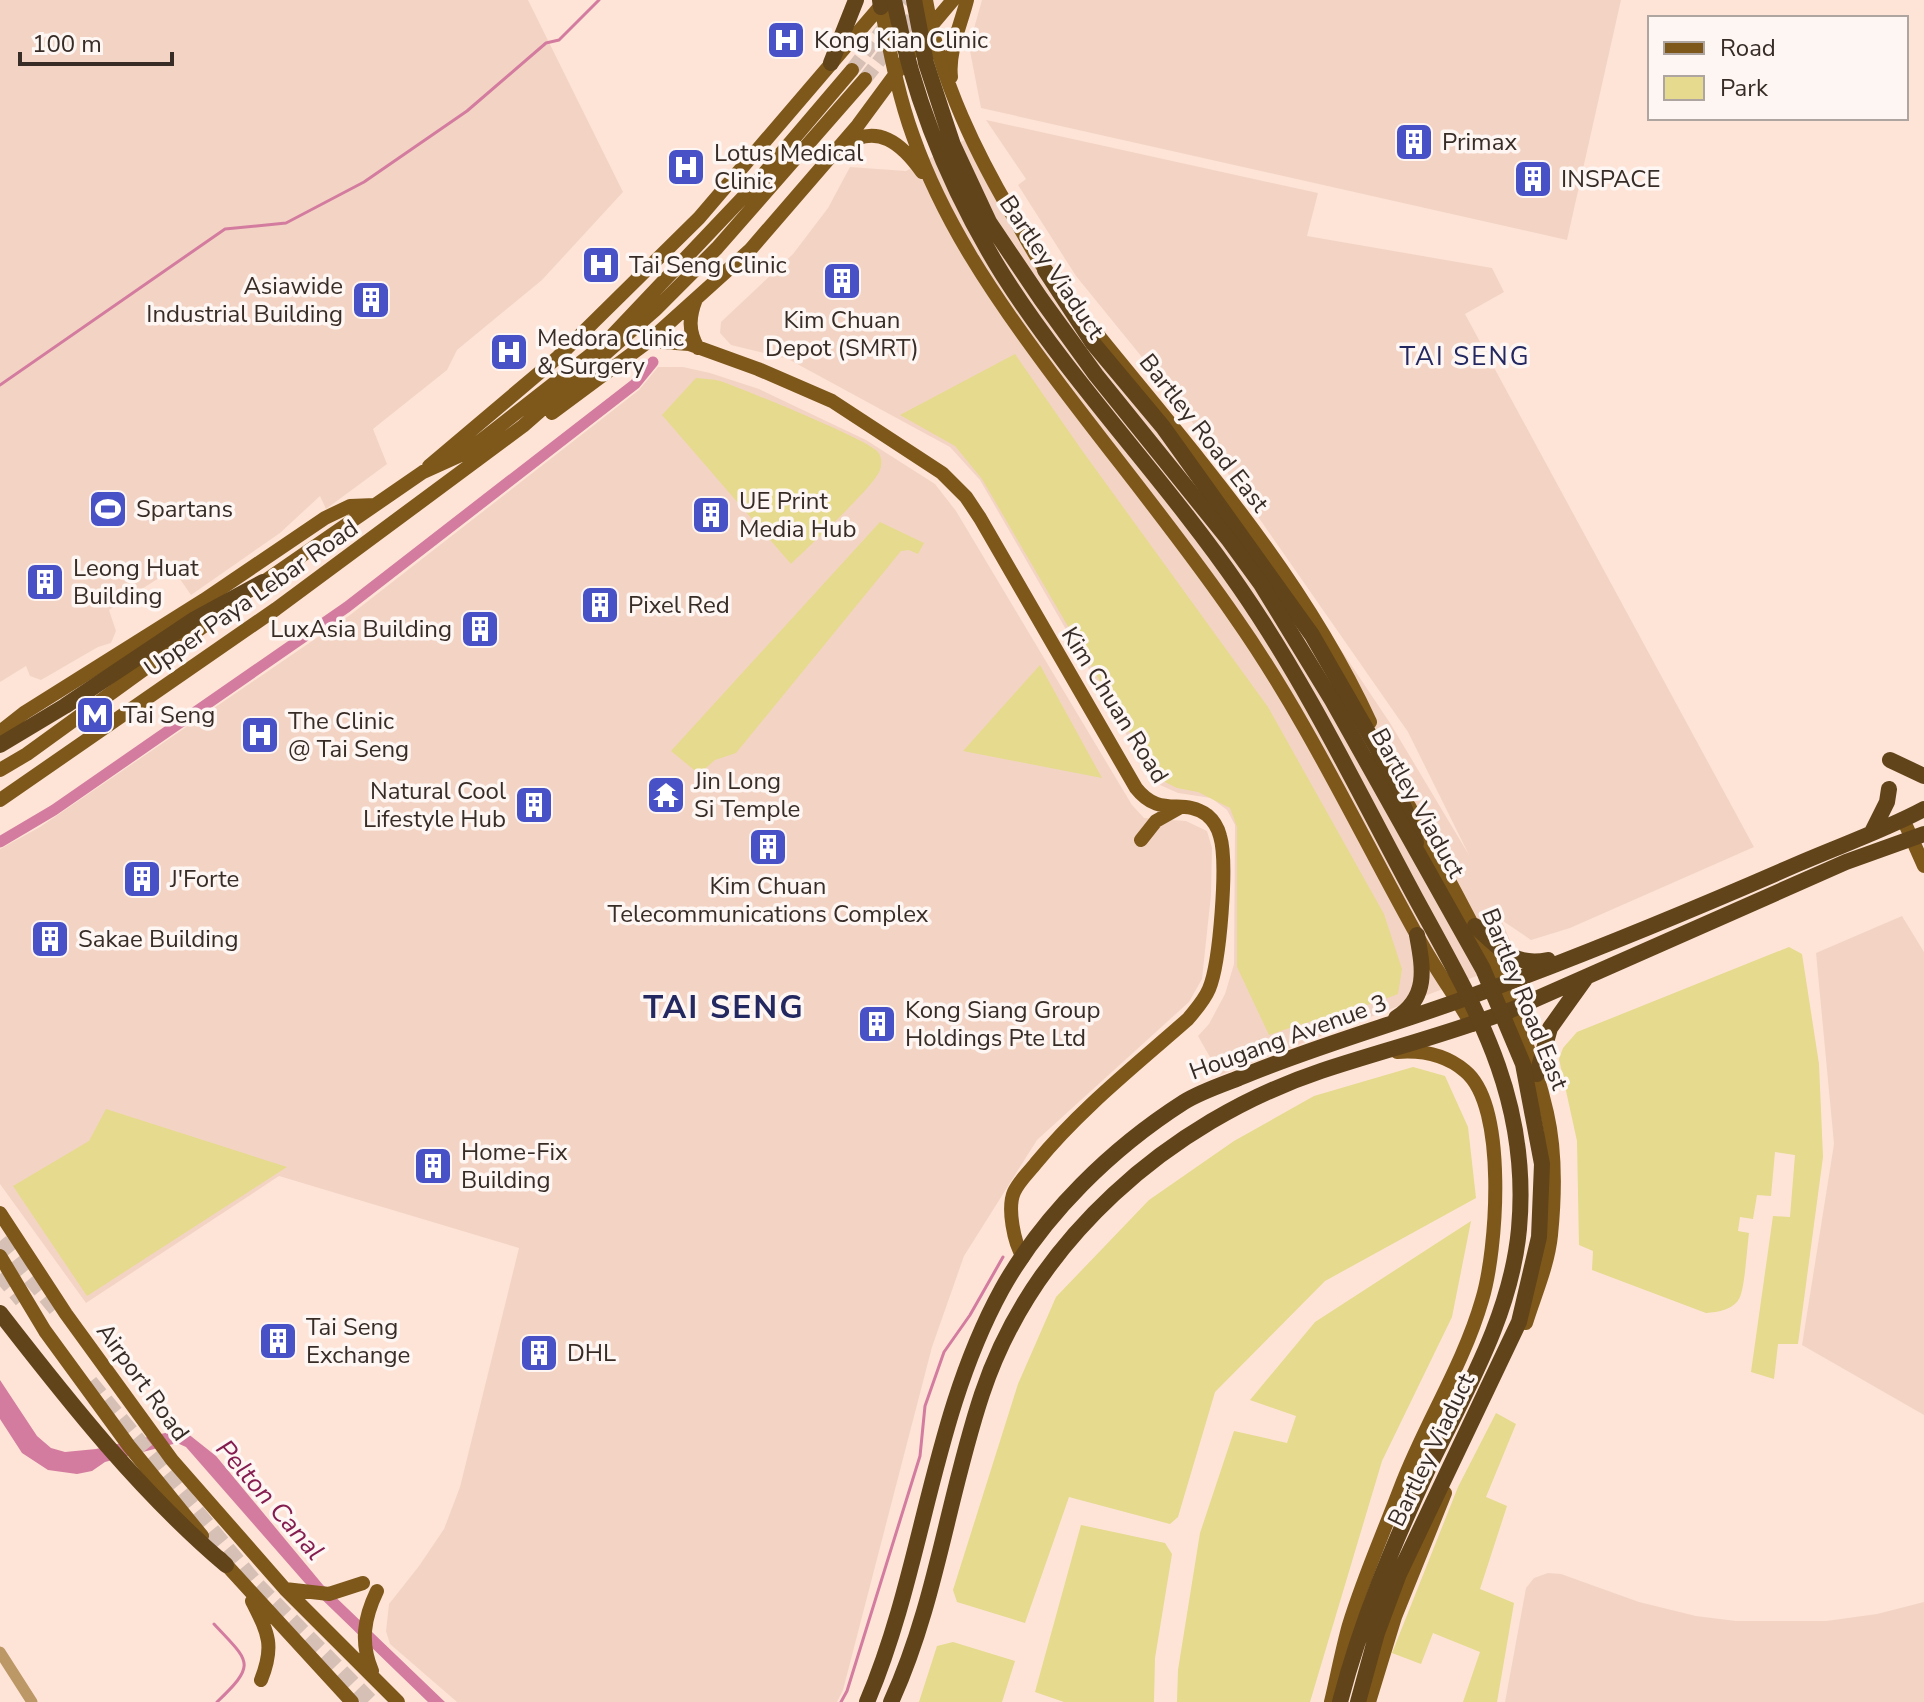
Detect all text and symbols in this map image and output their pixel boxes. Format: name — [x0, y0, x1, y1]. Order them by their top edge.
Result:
scale bar — [20, 16, 172, 66]
legend — [1648, 16, 1908, 120]
hospital icon: Kong Kian Clinic — [765, 19, 807, 61]
place label: Kong Kian Clinic — [814, 24, 988, 56]
text: 100 m — [32, 28, 102, 60]
text: Road — [1720, 32, 1776, 64]
text: Park — [1720, 72, 1769, 104]
building icon: Primax — [1393, 121, 1435, 163]
place label: Primax — [1442, 126, 1517, 158]
place label: Lotus Medical Clinic — [714, 137, 863, 197]
hospital icon: Lotus Medical Clinic — [665, 146, 707, 188]
building icon: INSPACE — [1512, 158, 1554, 200]
place label: INSPACE — [1561, 163, 1661, 195]
street label: Bartley Viaduct — [992, 189, 1112, 345]
hospital icon: Tai Seng Clinic — [580, 244, 622, 286]
place label: Tai Seng Clinic — [629, 249, 787, 281]
building icon: Kim Chuan Depot (SMRT) — [821, 260, 863, 302]
place label: Asiawide Industrial Building — [146, 270, 343, 330]
building icon: Asiawide Industrial Building — [350, 279, 392, 321]
place label: Kim Chuan Depot (SMRT) — [765, 304, 919, 364]
place label: Medora Clinic & Surgery — [537, 322, 684, 382]
hospital icon: Medora Clinic & Surgery — [488, 331, 530, 373]
district label: TAI SENG — [1399, 339, 1531, 374]
street label: Bartley Road East — [1132, 347, 1276, 519]
place label: UE Print Media Hub — [739, 485, 856, 545]
sports icon: Spartans — [87, 488, 129, 530]
place label: Spartans — [136, 493, 233, 525]
building icon: UE Print Media Hub — [690, 494, 732, 536]
street label: Upper Paya Lebar Road — [138, 512, 364, 684]
place label: Leong Huat Building — [73, 552, 199, 612]
building icon: Leong Huat Building — [24, 561, 66, 603]
building icon: Pixel Red — [579, 584, 621, 626]
place label: Pixel Red — [628, 589, 730, 621]
building icon: LuxAsia Building — [459, 608, 501, 650]
place label: LuxAsia Building — [270, 613, 452, 645]
street label: Kim Chuan Road — [1054, 621, 1176, 789]
metro station icon: Tai Seng — [74, 694, 116, 736]
place label: Tai Seng — [123, 699, 215, 731]
place label: The Clinic @ Tai Seng — [288, 705, 409, 765]
hospital icon: The Clinic @ Tai Seng — [239, 714, 281, 756]
street label: Bartley Viaduct — [1364, 722, 1473, 884]
place label: Jin Long Si Temple — [693, 765, 800, 825]
temple icon: Jin Long Si Temple — [645, 774, 687, 816]
place label: Natural Cool Lifestyle Hub — [363, 775, 506, 835]
building icon: Natural Cool Lifestyle Hub — [513, 784, 555, 826]
building icon: Kim Chuan Telecommunications Complex — [747, 826, 789, 868]
building icon: J'Forte — [121, 858, 163, 900]
place label: J'Forte — [169, 863, 239, 895]
place label: Kim Chuan Telecommunications Complex — [608, 870, 929, 930]
street label: Bartley Road East — [1474, 904, 1576, 1095]
building icon: Sakae Building — [29, 918, 71, 960]
place label: Sakae Building — [78, 923, 239, 955]
district label: TAI SENG — [643, 986, 805, 1029]
street label: Hougang Avenue 3 — [1185, 986, 1391, 1088]
place label: Kong Siang Group Holdings Pte Ltd — [905, 994, 1101, 1054]
building icon: Kong Siang Group Holdings Pte Ltd — [856, 1003, 898, 1045]
place label: Home-Fix Building — [461, 1136, 568, 1196]
building icon: Home-Fix Building — [412, 1145, 454, 1187]
place label: Tai Seng Exchange — [306, 1311, 410, 1371]
street label: Airport Road — [89, 1317, 197, 1447]
building icon: Tai Seng Exchange — [257, 1320, 299, 1362]
building icon: DHL — [518, 1332, 560, 1374]
place label: DHL — [567, 1337, 616, 1369]
street label: Bartley Viaduct — [1380, 1368, 1482, 1532]
water label: Pelton Canal — [208, 1432, 332, 1568]

